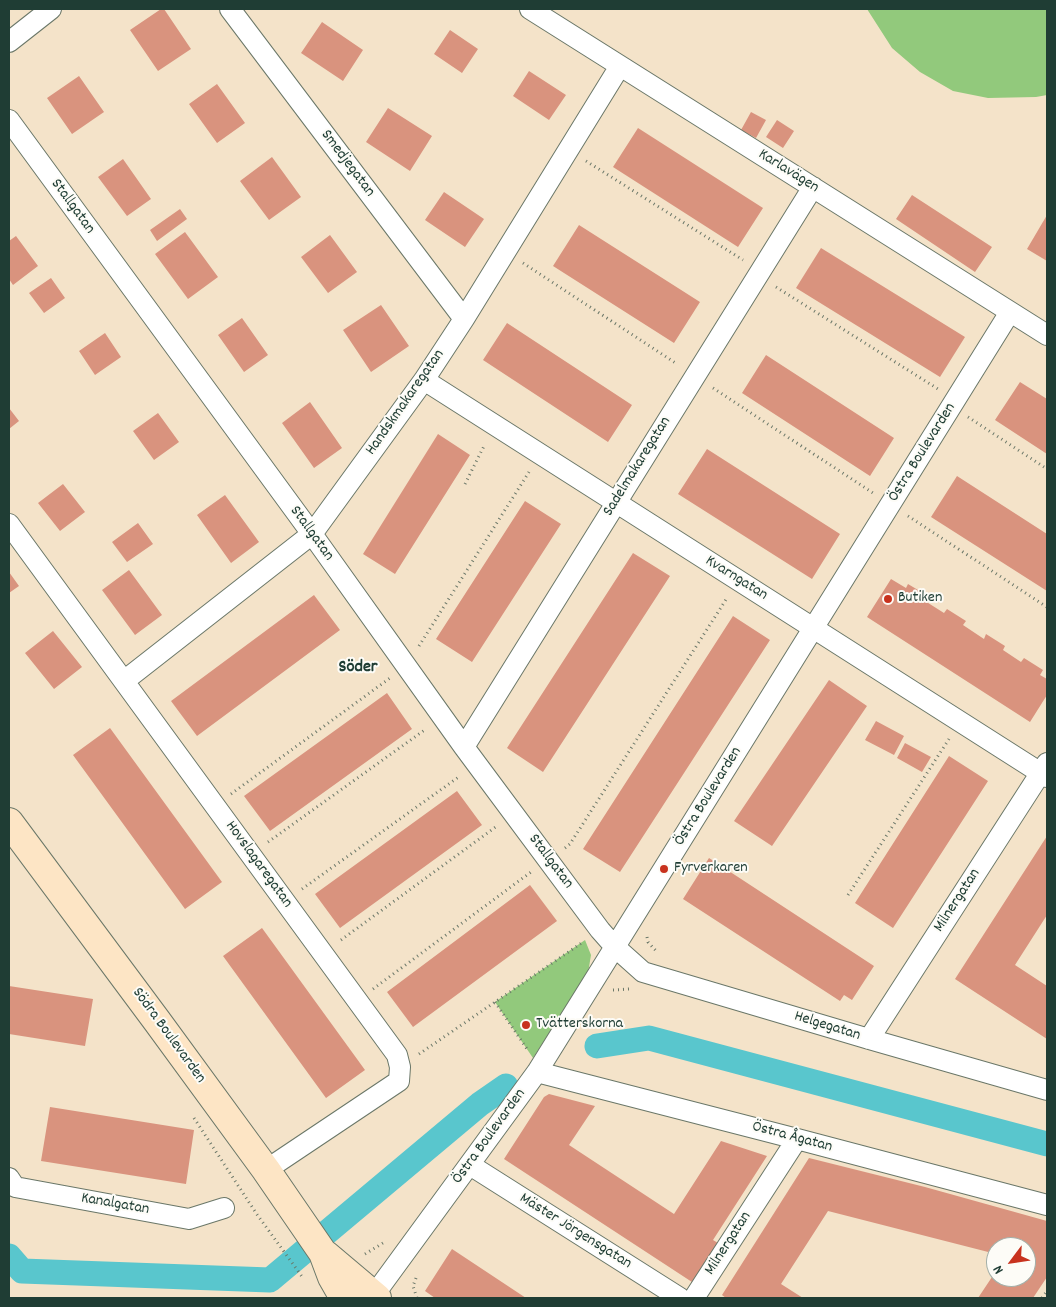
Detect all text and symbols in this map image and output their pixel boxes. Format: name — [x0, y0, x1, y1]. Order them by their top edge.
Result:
street label: Smedjegatan — [316, 127, 378, 201]
street label: Karlavägen — [754, 146, 822, 198]
street label: Stallgatan — [46, 176, 98, 238]
street label: Handskmakaregatan — [362, 346, 450, 460]
street label: Östra Boulevarden — [885, 400, 961, 506]
street label: Sadelmakaregatan — [600, 414, 676, 520]
street label: Stallgatan — [285, 503, 337, 565]
street label: Kvarngatan — [701, 552, 771, 606]
place label: Butiken — [898, 589, 942, 609]
marker: Butiken — [882, 593, 894, 605]
district label: Söder — [339, 658, 377, 680]
street label: Östra Boulevarden — [671, 744, 747, 850]
street label: Hovslagaregatan — [220, 818, 296, 912]
street label: Stallgatan — [523, 831, 577, 893]
place label: Fyrverkaren — [674, 859, 748, 879]
marker: Fyrverkaren — [658, 863, 670, 875]
street label: Milnergatan — [930, 866, 986, 936]
street label: Södra Boulevarden — [127, 985, 209, 1087]
street label: Helgegatan — [791, 1008, 863, 1046]
place label: Tvätterskorna — [536, 1015, 623, 1035]
marker: Tvätterskorna — [520, 1019, 532, 1031]
street label: Östra Boulevarden — [449, 1086, 531, 1188]
street label: Östra Ågatan — [750, 1118, 834, 1158]
street label: Kanalgatan — [79, 1190, 151, 1220]
street label: Mäster Jörgensgatan — [515, 1190, 635, 1274]
street label: Milnergatan — [701, 1209, 757, 1279]
north arrow — [986, 1237, 1036, 1287]
text: N — [989, 1261, 1009, 1277]

